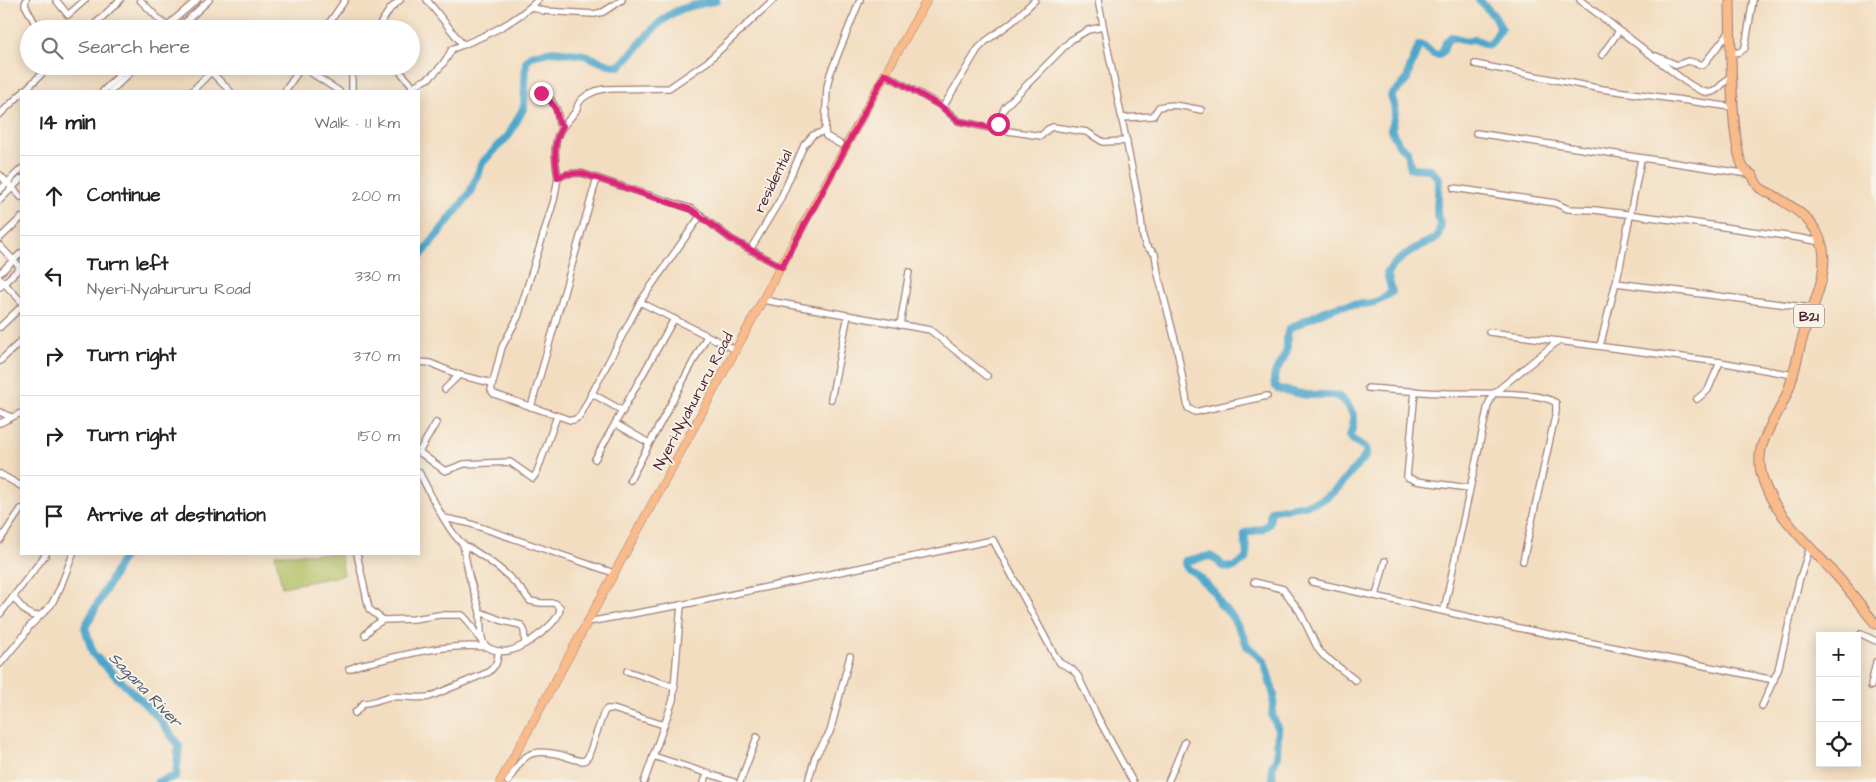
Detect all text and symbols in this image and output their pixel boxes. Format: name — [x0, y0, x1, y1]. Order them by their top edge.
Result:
search box — [20, 20, 420, 75]
icon: search — [38, 34, 66, 62]
text: Search here — [78, 34, 190, 61]
route end — [530, 82, 553, 105]
text: 14 min — [40, 108, 95, 137]
text: Walk · 1.1 km — [314, 112, 400, 134]
route start — [987, 113, 1010, 136]
street label: residential — [749, 146, 798, 216]
icon: ahead — [40, 182, 68, 210]
text: Continue — [87, 182, 161, 209]
text: 200 m — [352, 185, 400, 207]
text: Turn left — [87, 251, 168, 278]
icon: left — [40, 262, 68, 290]
text: 330 m — [355, 265, 400, 287]
text: Nyeri-Nyahururu Road — [87, 278, 251, 300]
road number: B21 — [1794, 304, 1824, 328]
street label: Nyeri-Nyahururu Road — [648, 328, 740, 474]
icon: right — [40, 342, 68, 370]
text: Turn right — [87, 342, 176, 369]
text: 370 m — [353, 345, 400, 367]
icon: right — [40, 422, 68, 450]
text: Turn right — [87, 422, 176, 449]
text: 150 m — [358, 425, 400, 447]
icon: arrive — [40, 502, 68, 530]
text: Arrive at destination — [87, 502, 266, 529]
map controls — [1816, 632, 1861, 767]
button: + — [1816, 632, 1861, 677]
water label: Sagana River — [103, 647, 188, 734]
button: − — [1816, 677, 1861, 722]
button: locate — [1816, 722, 1861, 767]

